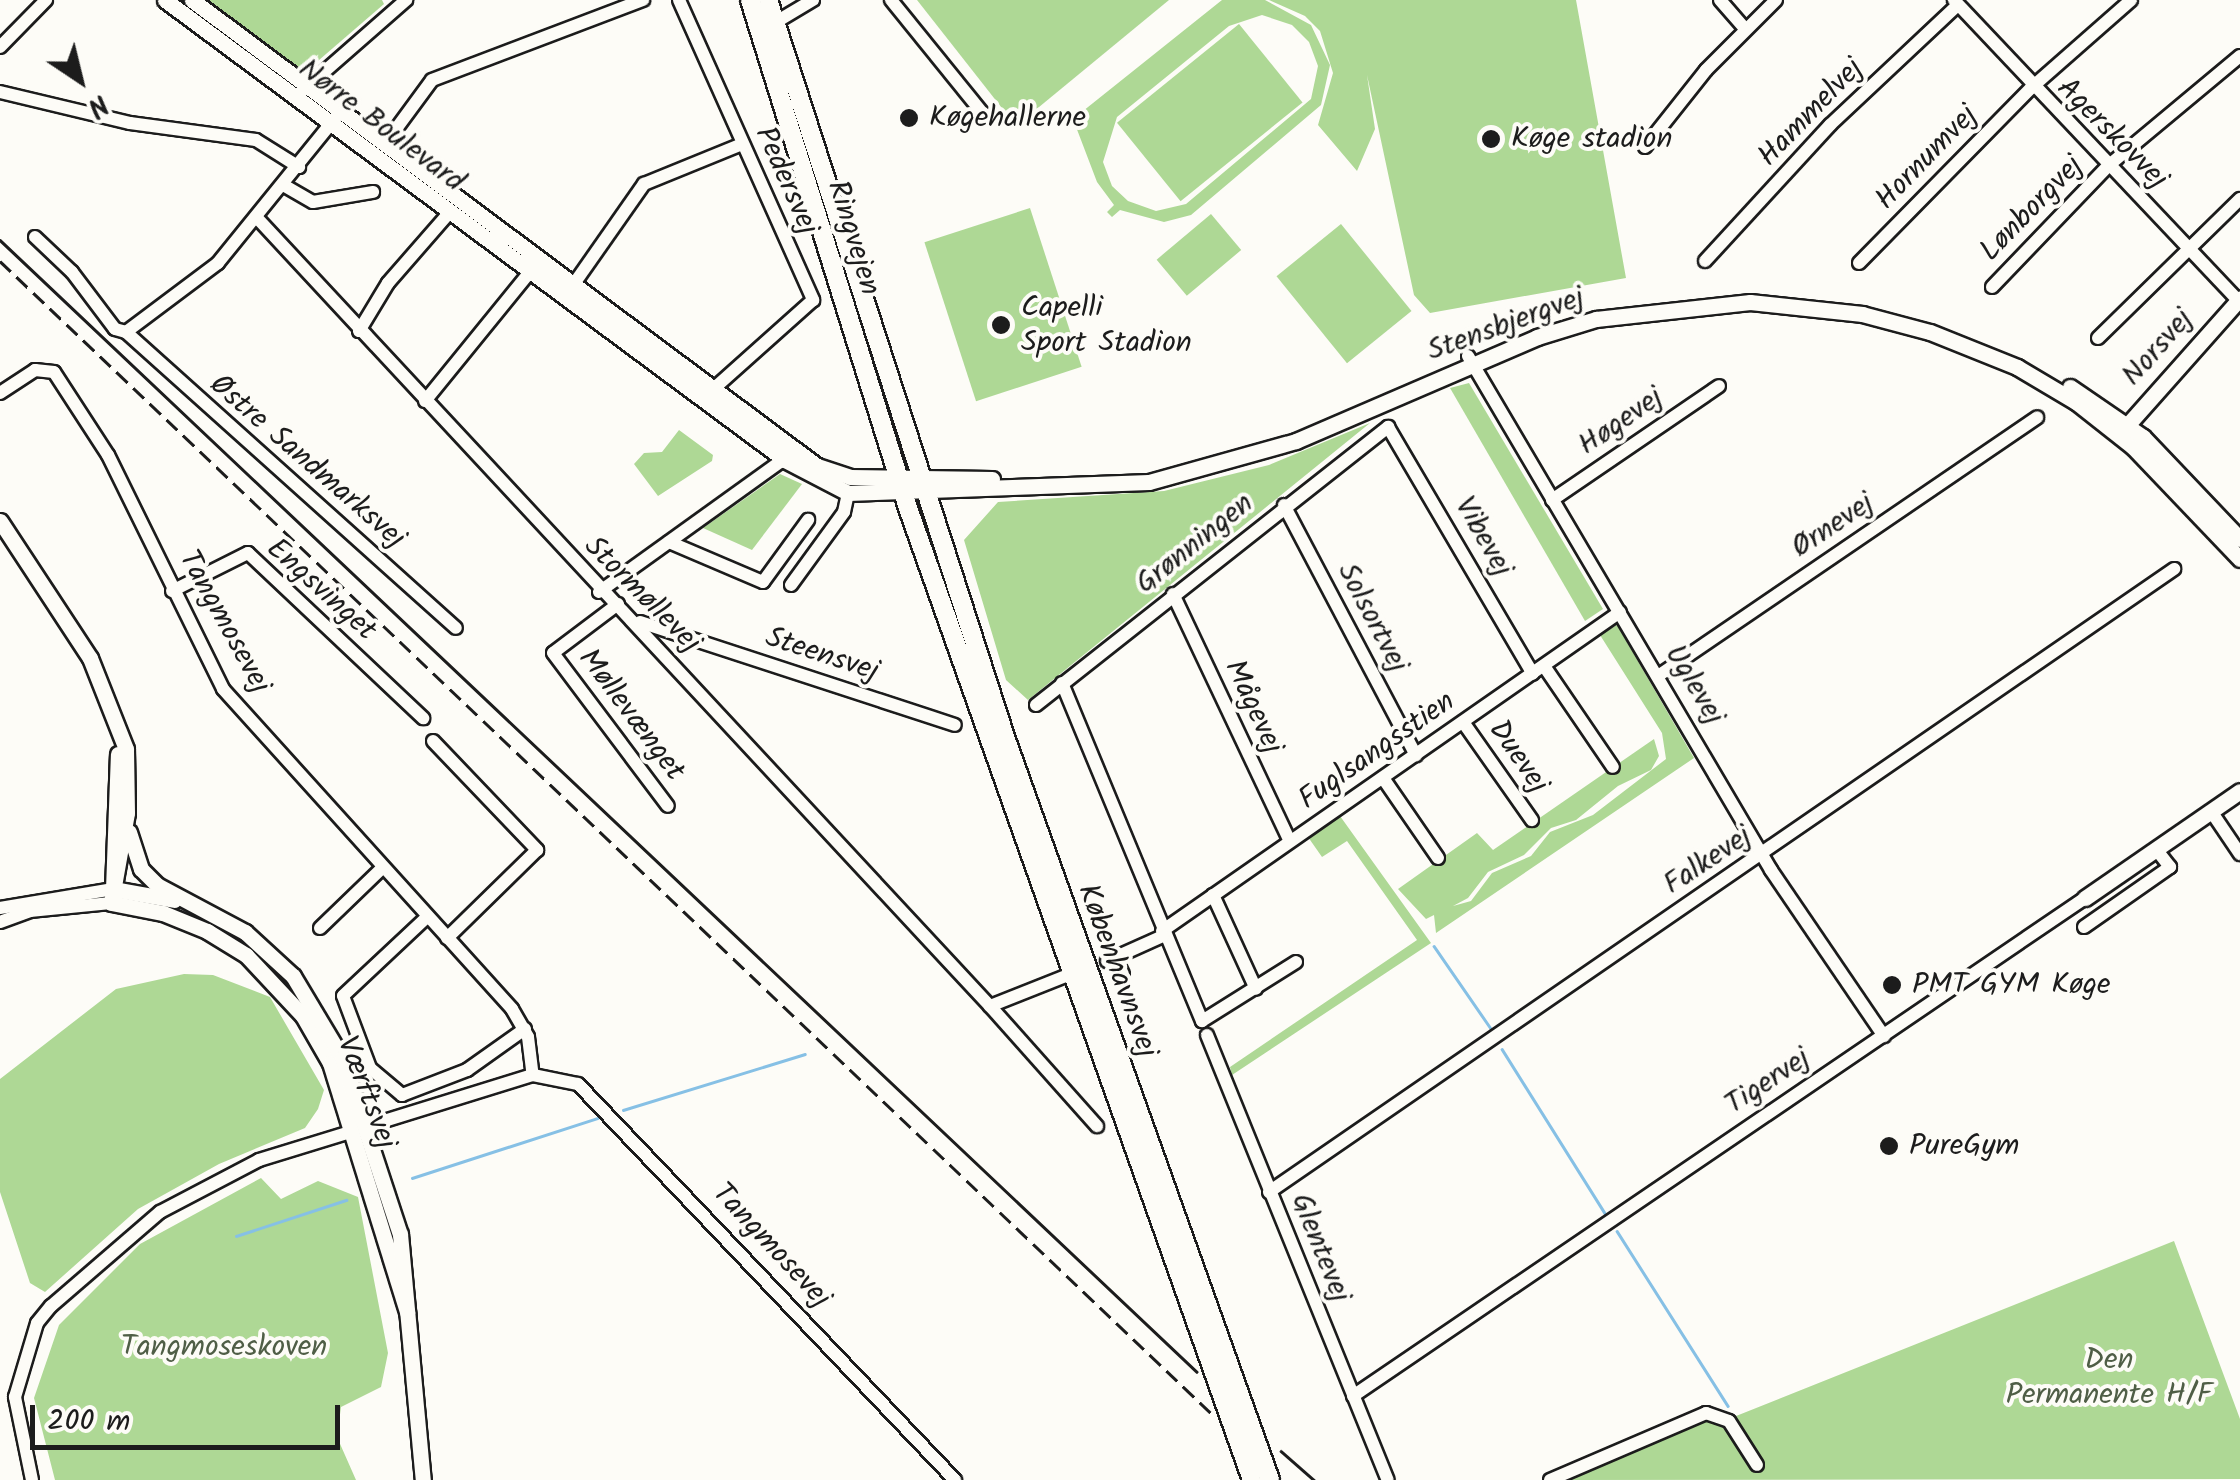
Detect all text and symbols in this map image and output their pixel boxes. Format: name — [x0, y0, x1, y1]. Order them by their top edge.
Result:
north arrow — [30, 30, 130, 130]
street label: Hammelvej — [1751, 51, 1871, 175]
street label: Nørre Boulevard — [291, 52, 471, 200]
street label: Agerskovvej — [2049, 71, 2175, 197]
text: N — [77, 81, 118, 128]
street label: Hornumvej — [1868, 98, 1986, 218]
place label: Køgehallerne — [929, 100, 1086, 136]
marker: Køgehallerne — [898, 107, 920, 129]
street label: Pedersvej — [746, 121, 826, 241]
place label: Køge stadion — [1511, 121, 1672, 157]
marker: Køge stadion — [1480, 128, 1502, 150]
street label: Lønborgvej — [1973, 149, 2091, 269]
street label: Ringvejen — [819, 176, 887, 300]
street label: Stensbjergvej — [1422, 280, 1590, 370]
place label: Capelli Sport Stadion — [1021, 290, 1192, 360]
street label: Norsvej — [2115, 302, 2201, 394]
marker: Capelli Sport Stadion — [990, 314, 1012, 336]
street label: Østre Sandmarksvej — [202, 367, 412, 557]
street label: Høgevej — [1572, 380, 1670, 464]
street label: Ørnevej — [1785, 485, 1881, 567]
street label: Grønningen — [1129, 486, 1261, 602]
street label: Vibevej — [1446, 491, 1520, 583]
street label: Stormøllevej — [576, 529, 708, 661]
street label: Engsvinget — [259, 531, 383, 649]
street label: Tangmosevej — [170, 544, 278, 700]
street label: Solsortvej — [1328, 557, 1416, 679]
street label: Steensvej — [761, 620, 883, 690]
street label: Uglevej — [1656, 639, 1732, 731]
street label: Møllevænget — [570, 642, 692, 788]
street label: Mågevej — [1216, 654, 1290, 760]
street label: Fuglsangsstien — [1292, 684, 1462, 818]
street label: Duevej — [1480, 713, 1556, 801]
street label: Falkevej — [1657, 819, 1759, 903]
street label: Københavnsvej — [1069, 879, 1165, 1063]
place label: PMT GYM Køge — [1912, 967, 2111, 1003]
marker: PMT GYM Køge — [1881, 974, 1903, 996]
street label: Værftsvej — [328, 1032, 404, 1154]
street label: Tigervej — [1719, 1041, 1817, 1123]
place label: PureGym — [1909, 1128, 2019, 1164]
marker: PureGym — [1878, 1135, 1900, 1157]
street label: Tangmosevej — [704, 1176, 838, 1316]
street label: Glentevej — [1282, 1188, 1358, 1308]
park label: Tangmoseskoven — [121, 1329, 327, 1365]
park label: Den Permanente H/F — [2006, 1342, 2212, 1412]
scale bar — [35, 1385, 345, 1447]
text: 200 m — [47, 1398, 130, 1446]

